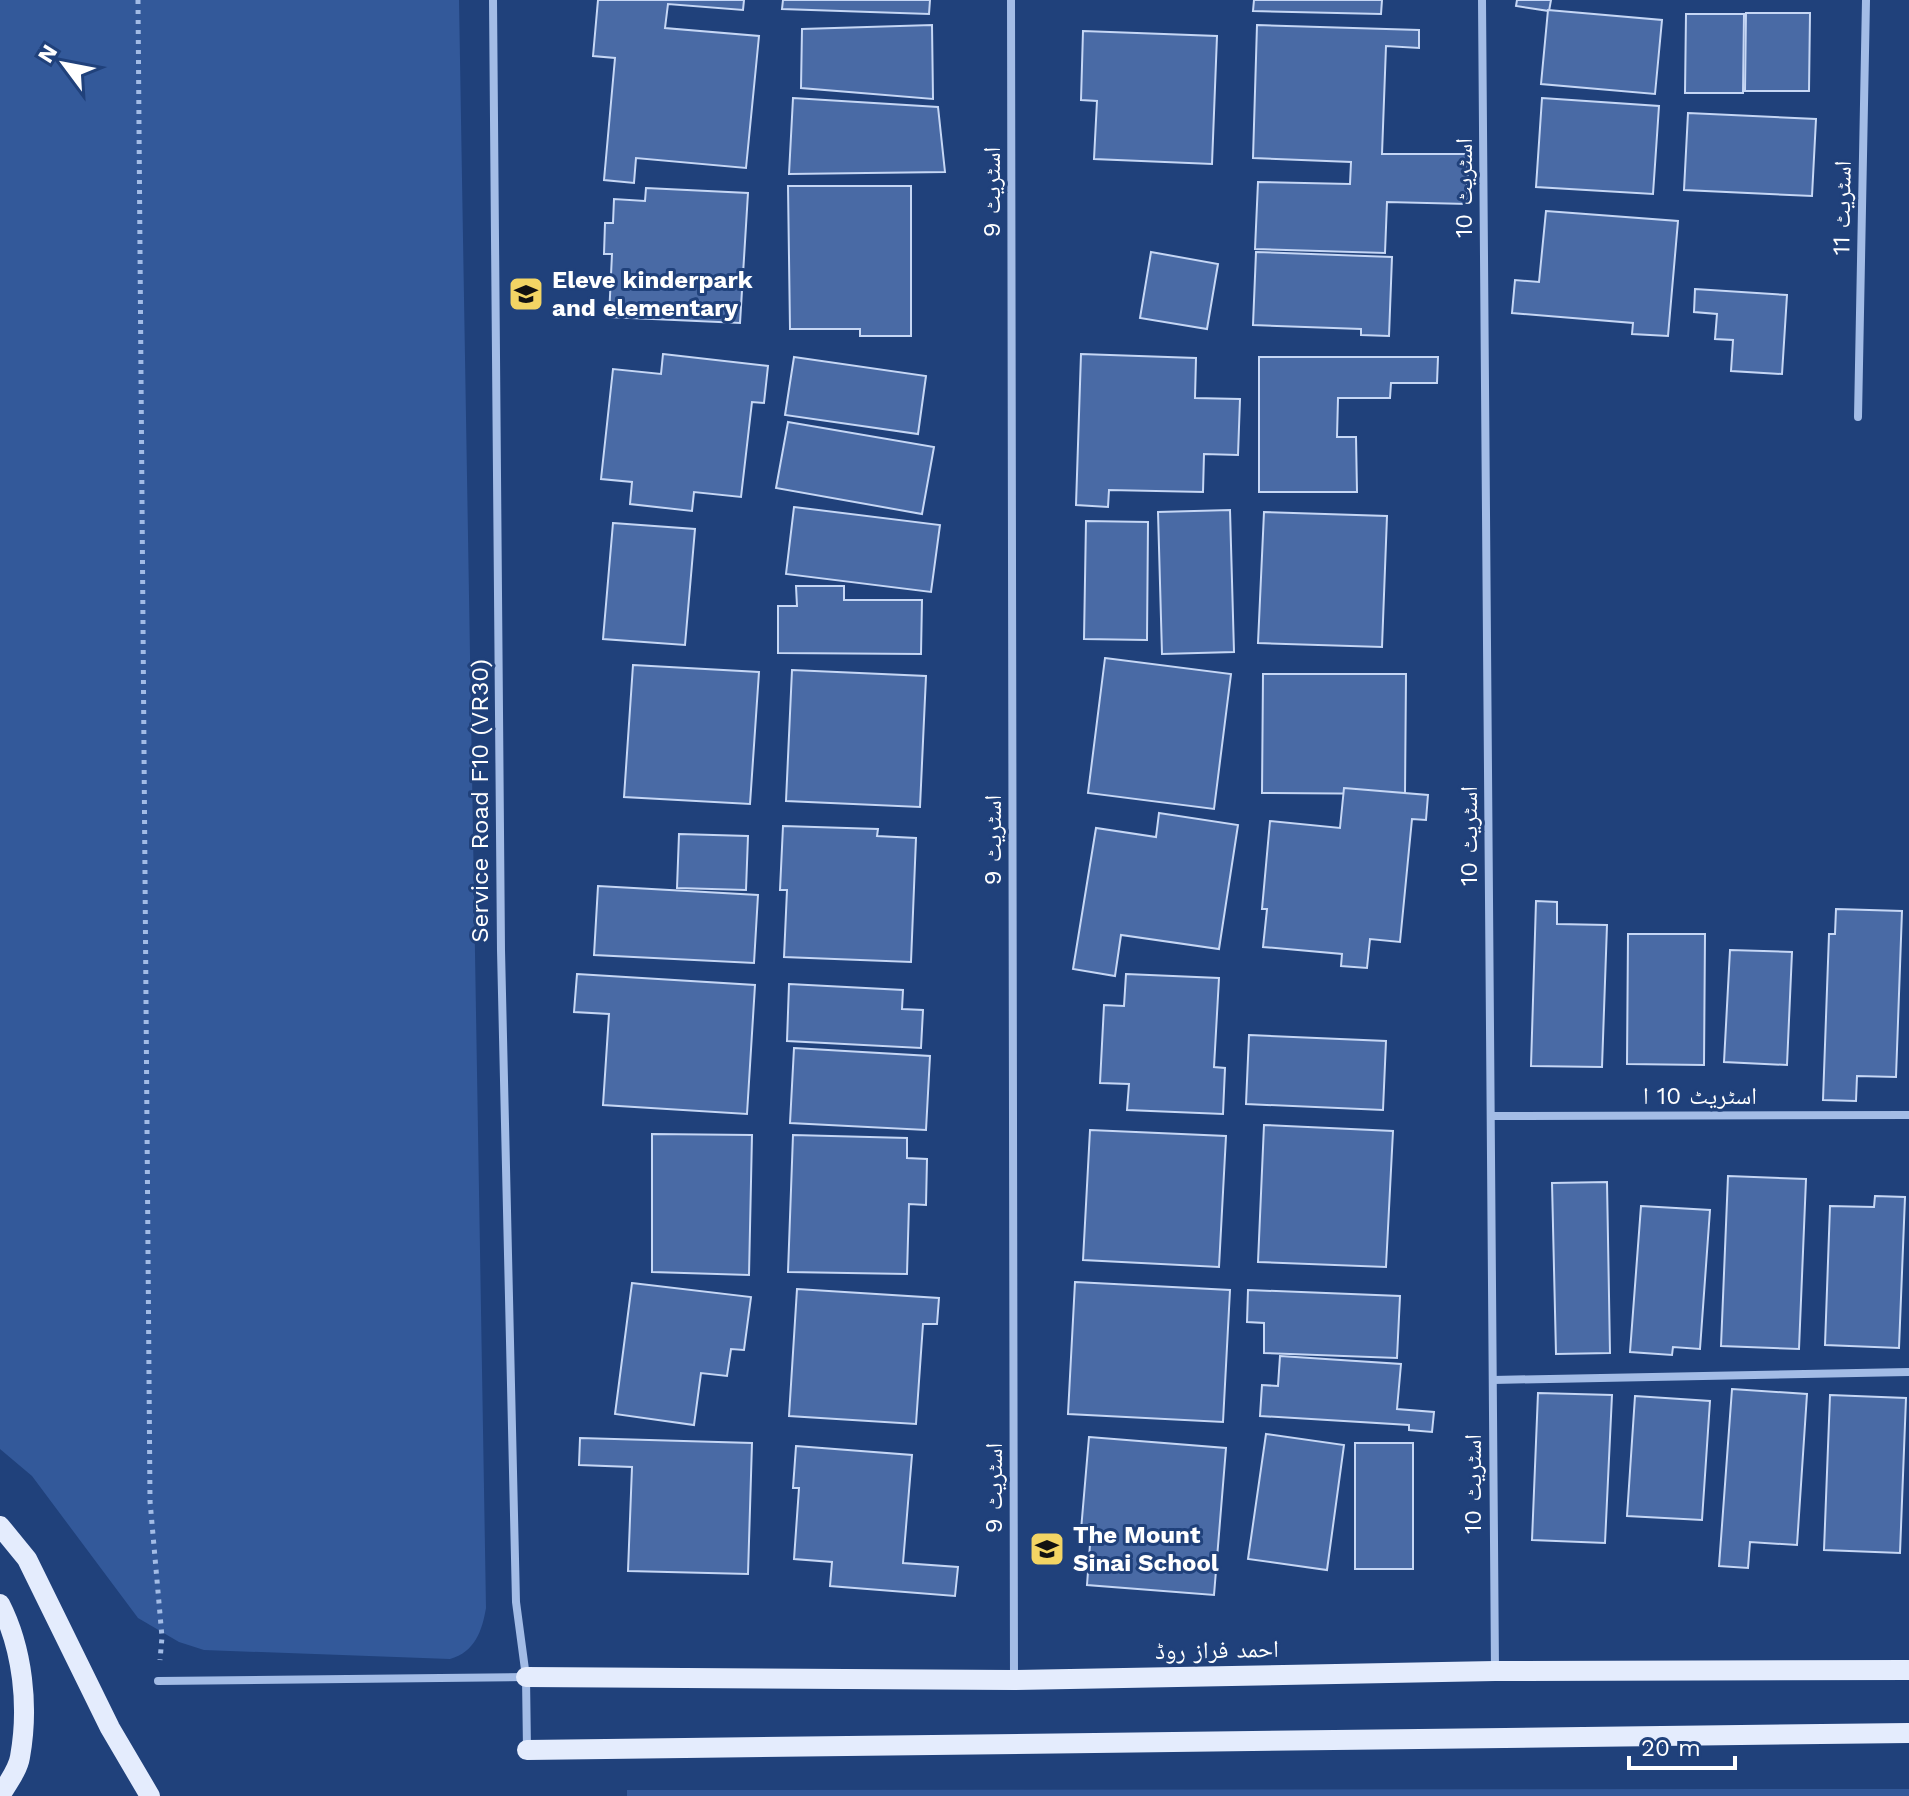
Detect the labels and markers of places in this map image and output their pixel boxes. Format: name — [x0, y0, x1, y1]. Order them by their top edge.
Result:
place label: Eleve kinderpark and elementary — [552, 266, 753, 322]
school or university icon: Eleve kinderpark and elementary — [507, 275, 545, 313]
place label: The Mount Sinai School — [1073, 1521, 1219, 1577]
school or university icon: The Mount Sinai School — [1028, 1530, 1066, 1568]

